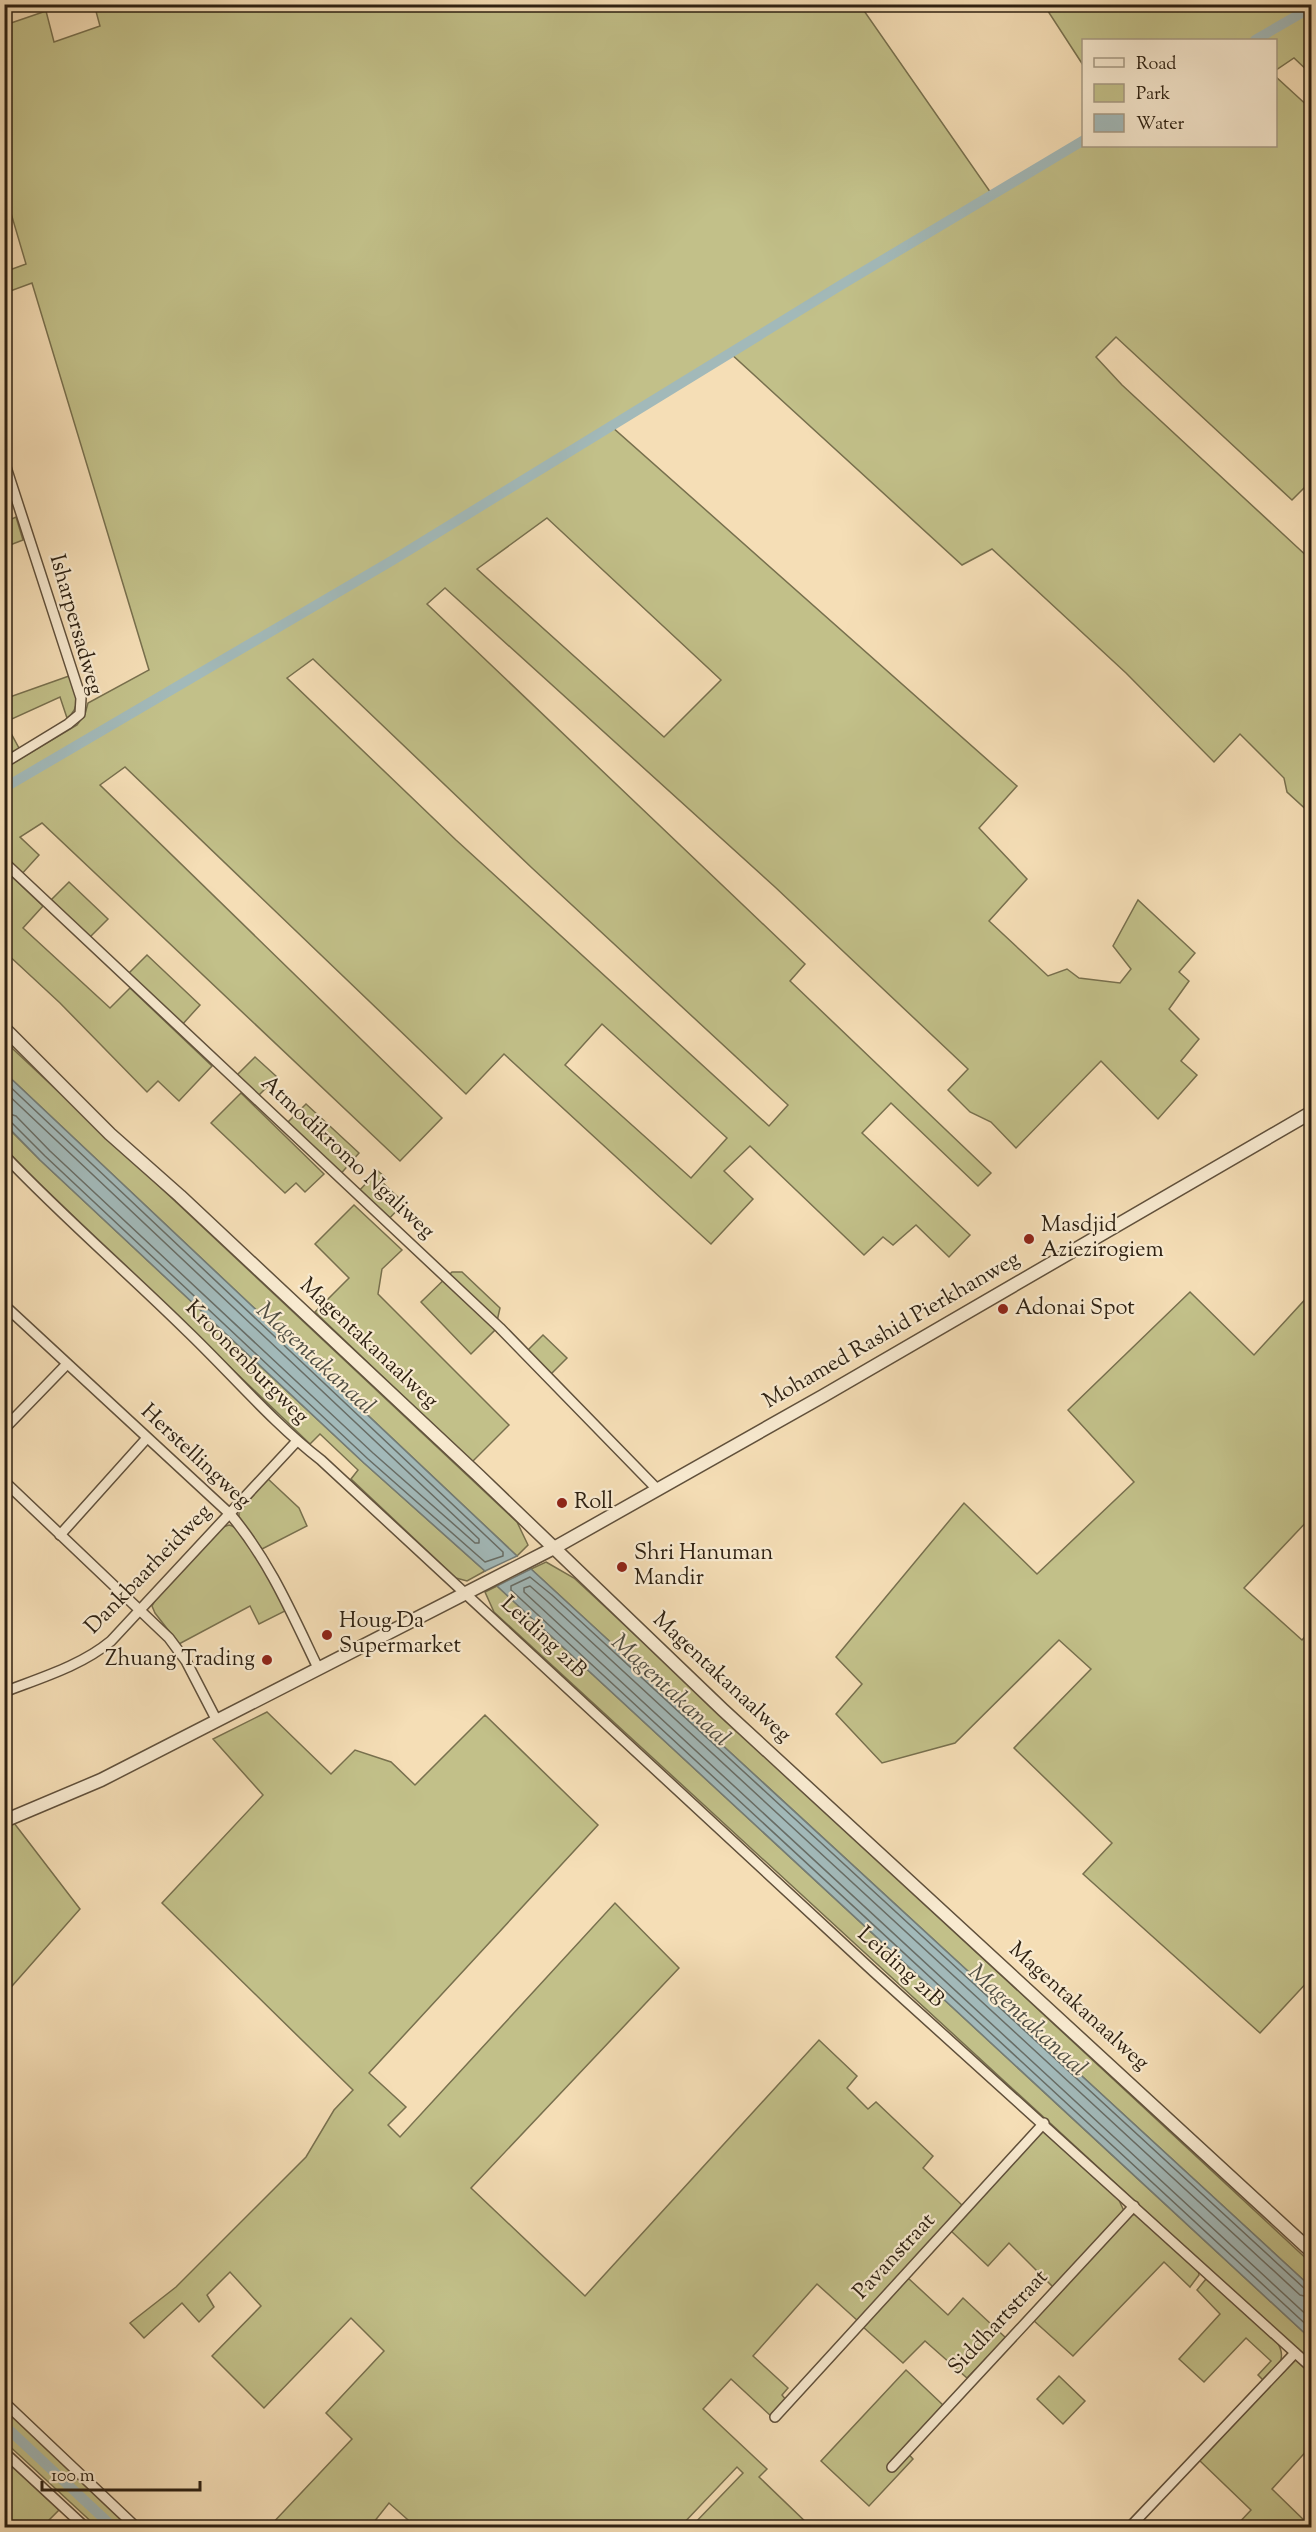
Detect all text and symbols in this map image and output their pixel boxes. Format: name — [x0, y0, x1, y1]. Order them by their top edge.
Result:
legend — [1082, 39, 1277, 147]
text: Road — [1136, 52, 1176, 78]
text: Park — [1136, 82, 1171, 108]
text: Water — [1136, 112, 1185, 138]
street label: Isharpersadweg — [40, 551, 110, 699]
street label: Atmodikromo Ngaliweg — [253, 1069, 441, 1247]
place label: Masdjid Aziezirogiem — [1041, 1210, 1164, 1267]
marker: Masdjid Aziezirogiem — [1022, 1232, 1036, 1246]
street label: Mohamed Rashid Pierkhanweg — [758, 1244, 1027, 1418]
street label: Magentakanaalweg — [293, 1273, 443, 1415]
place label: Adonai Spot — [1015, 1293, 1135, 1325]
street label: Kroonenburgweg — [177, 1294, 316, 1433]
water label: Magentakanaal — [249, 1296, 381, 1422]
marker: Adonai Spot — [996, 1302, 1010, 1316]
street label: Herstellingweg — [132, 1397, 258, 1517]
place label: Roll — [574, 1487, 613, 1519]
marker: Roll — [555, 1496, 569, 1510]
street label: Dankbaarheidweg — [78, 1497, 220, 1642]
place label: Shri Hanuman Mandir — [634, 1538, 773, 1595]
marker: Shri Hanuman Mandir — [615, 1560, 629, 1574]
street label: Leiding 21B — [493, 1589, 594, 1687]
place label: Houg Da Supermarket — [339, 1606, 461, 1663]
street label: Magentakanaalweg — [646, 1607, 796, 1749]
marker: Houg Da Supermarket — [320, 1628, 334, 1642]
water label: Magentakanaal — [604, 1628, 736, 1754]
place label: Zhuang Trading — [105, 1644, 255, 1676]
marker: Zhuang Trading — [260, 1653, 274, 1667]
street label: Leiding 21B — [849, 1920, 951, 2016]
street label: Magentakanaalweg — [1002, 1937, 1154, 2077]
water label: Magentakanaal — [961, 1958, 1093, 2084]
street label: Pavanstraat — [846, 2206, 944, 2308]
street label: Siddhartstraat — [941, 2263, 1057, 2383]
scale bar — [42, 2454, 200, 2492]
text: 100 m — [51, 2464, 95, 2490]

